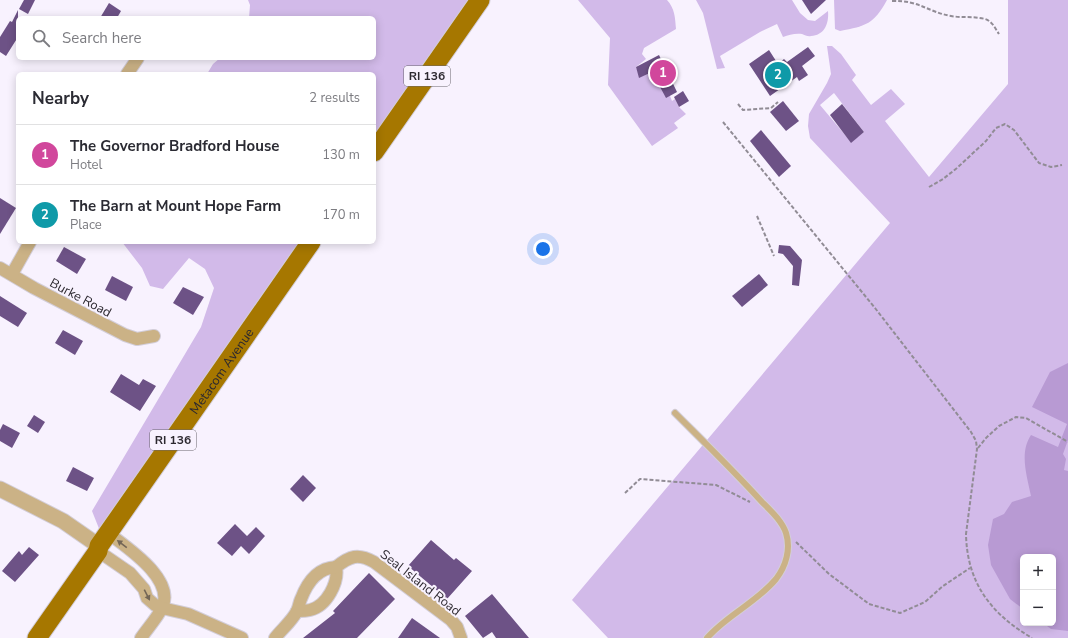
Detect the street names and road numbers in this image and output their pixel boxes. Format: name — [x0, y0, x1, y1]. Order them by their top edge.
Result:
road number: RI 136 — [404, 66, 450, 86]
street label: Burke Road — [46, 274, 115, 322]
street label: Metacom Avenue — [186, 325, 258, 418]
road number: RI 136 — [150, 430, 196, 450]
street label: Seal Island Road — [376, 546, 464, 620]

